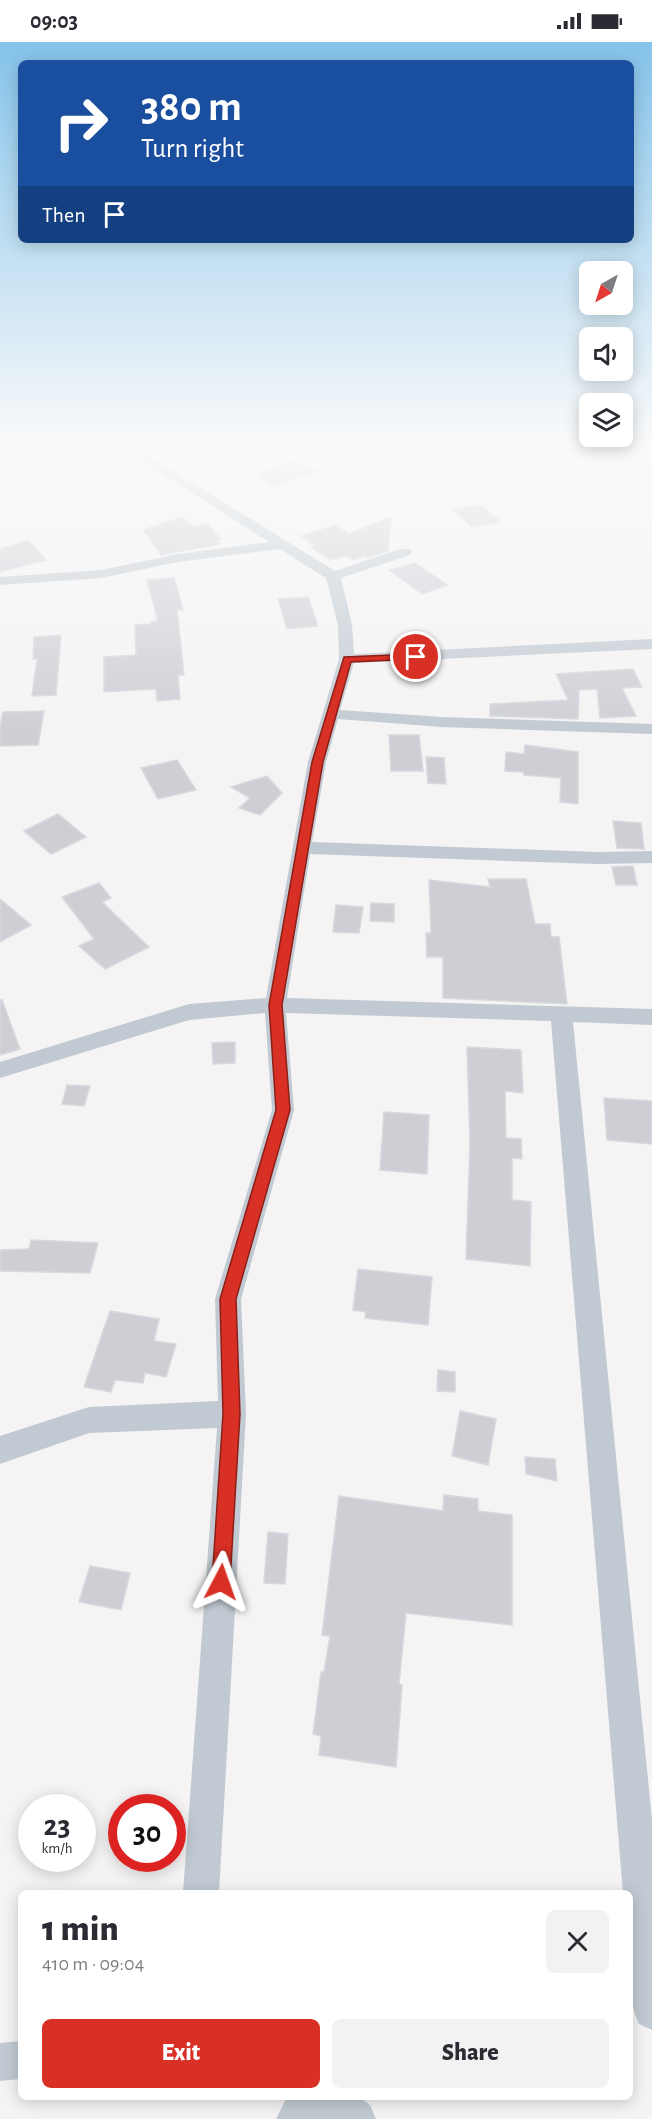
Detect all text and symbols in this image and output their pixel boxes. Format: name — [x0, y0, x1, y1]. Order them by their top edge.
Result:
text: 09:03 — [30, 10, 78, 32]
icon: right — [42, 84, 120, 162]
text: 380 m — [141, 86, 242, 128]
text: Turn right — [141, 135, 244, 162]
icon: arrive — [98, 198, 131, 231]
text: Then — [42, 204, 86, 226]
north arrow — [579, 261, 633, 315]
map controls — [579, 261, 633, 447]
button: sound — [579, 327, 633, 381]
button: layers — [579, 393, 633, 447]
pin — [390, 631, 441, 682]
icon: arrive — [399, 640, 432, 673]
position arrow — [189, 1550, 253, 1614]
speed limit sign: 30 — [108, 1794, 186, 1872]
text: 23 — [43, 1811, 71, 1841]
text: km/h — [42, 1841, 72, 1856]
button: close — [546, 1910, 609, 1973]
text: 1 min — [42, 1911, 119, 1947]
text: 410 m · 09:04 — [42, 1954, 144, 1974]
button: Exit — [42, 2019, 320, 2088]
button: Share — [332, 2019, 609, 2088]

